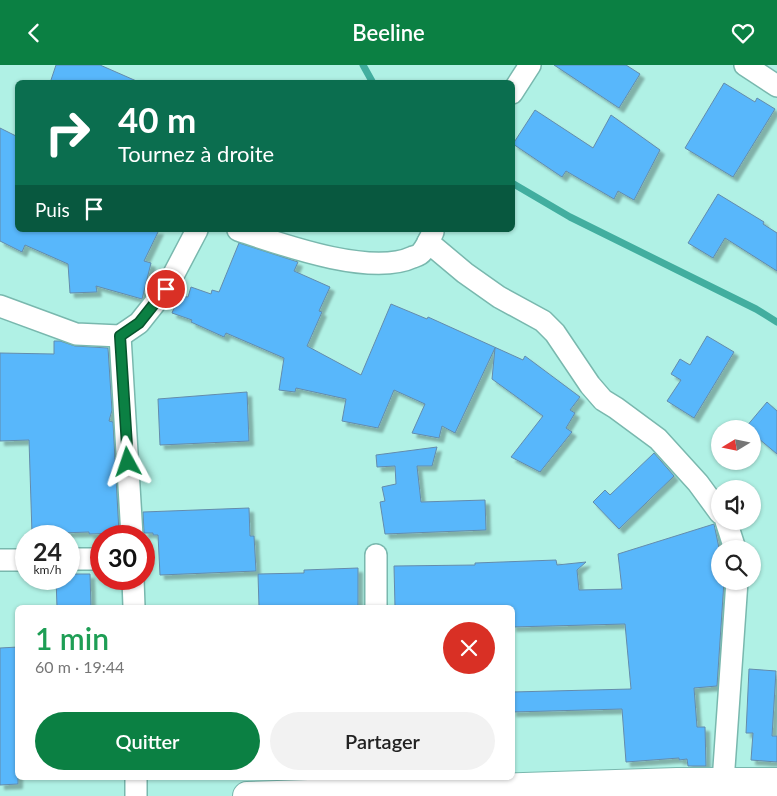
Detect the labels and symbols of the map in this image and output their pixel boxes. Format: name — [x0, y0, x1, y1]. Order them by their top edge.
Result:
pin — [145, 268, 187, 310]
north arrow — [711, 420, 761, 470]
position arrow — [101, 435, 153, 487]
speed limit sign: 30 — [90, 525, 155, 590]

